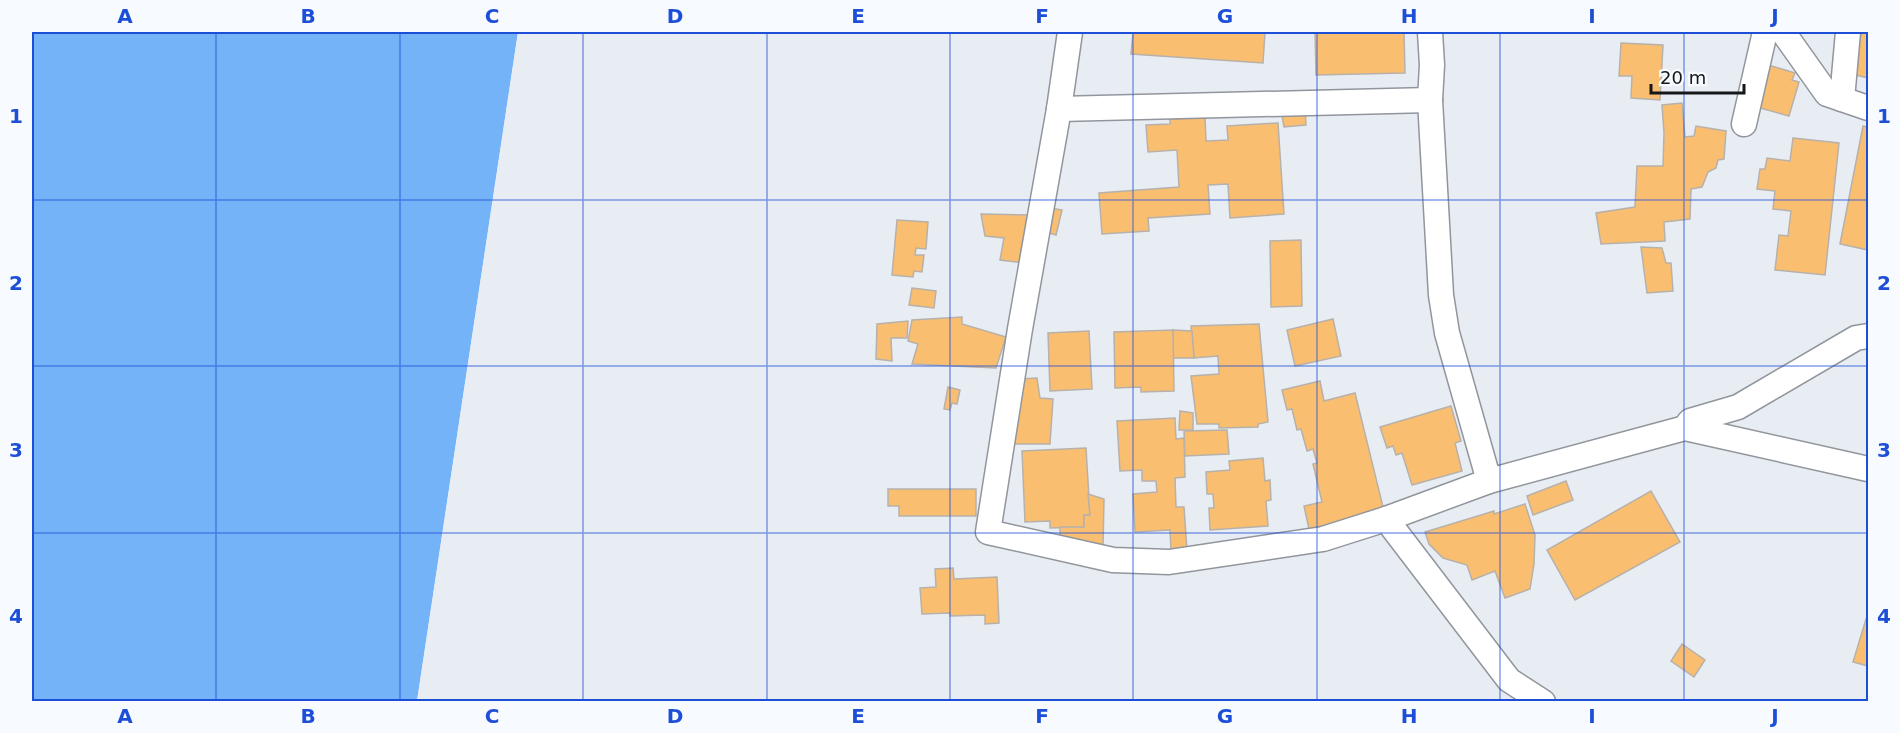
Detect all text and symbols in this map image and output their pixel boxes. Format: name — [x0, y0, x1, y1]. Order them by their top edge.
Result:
text: A — [117, 4, 133, 28]
text: B — [300, 4, 316, 28]
text: C — [485, 4, 499, 28]
text: D — [667, 4, 683, 28]
text: E — [851, 4, 865, 28]
text: F — [1035, 4, 1049, 28]
text: G — [1217, 4, 1233, 28]
text: H — [1401, 4, 1417, 28]
text: I — [1588, 4, 1596, 28]
text: J — [1769, 4, 1779, 28]
scale bar — [1651, 57, 1744, 95]
text: 20 m — [1660, 67, 1706, 88]
text: 1 — [9, 104, 23, 128]
text: 1 — [1877, 104, 1891, 128]
text: 2 — [9, 271, 23, 295]
text: 2 — [1877, 271, 1891, 295]
text: 3 — [9, 438, 23, 462]
text: 3 — [1877, 438, 1891, 462]
text: 4 — [9, 604, 23, 628]
text: 4 — [1877, 604, 1891, 628]
text: A — [117, 704, 133, 728]
text: B — [300, 704, 316, 728]
text: C — [485, 704, 499, 728]
text: D — [667, 704, 683, 728]
text: E — [851, 704, 865, 728]
text: F — [1035, 704, 1049, 728]
text: G — [1217, 704, 1233, 728]
text: H — [1401, 704, 1417, 728]
text: I — [1588, 704, 1596, 728]
text: J — [1769, 704, 1779, 728]

